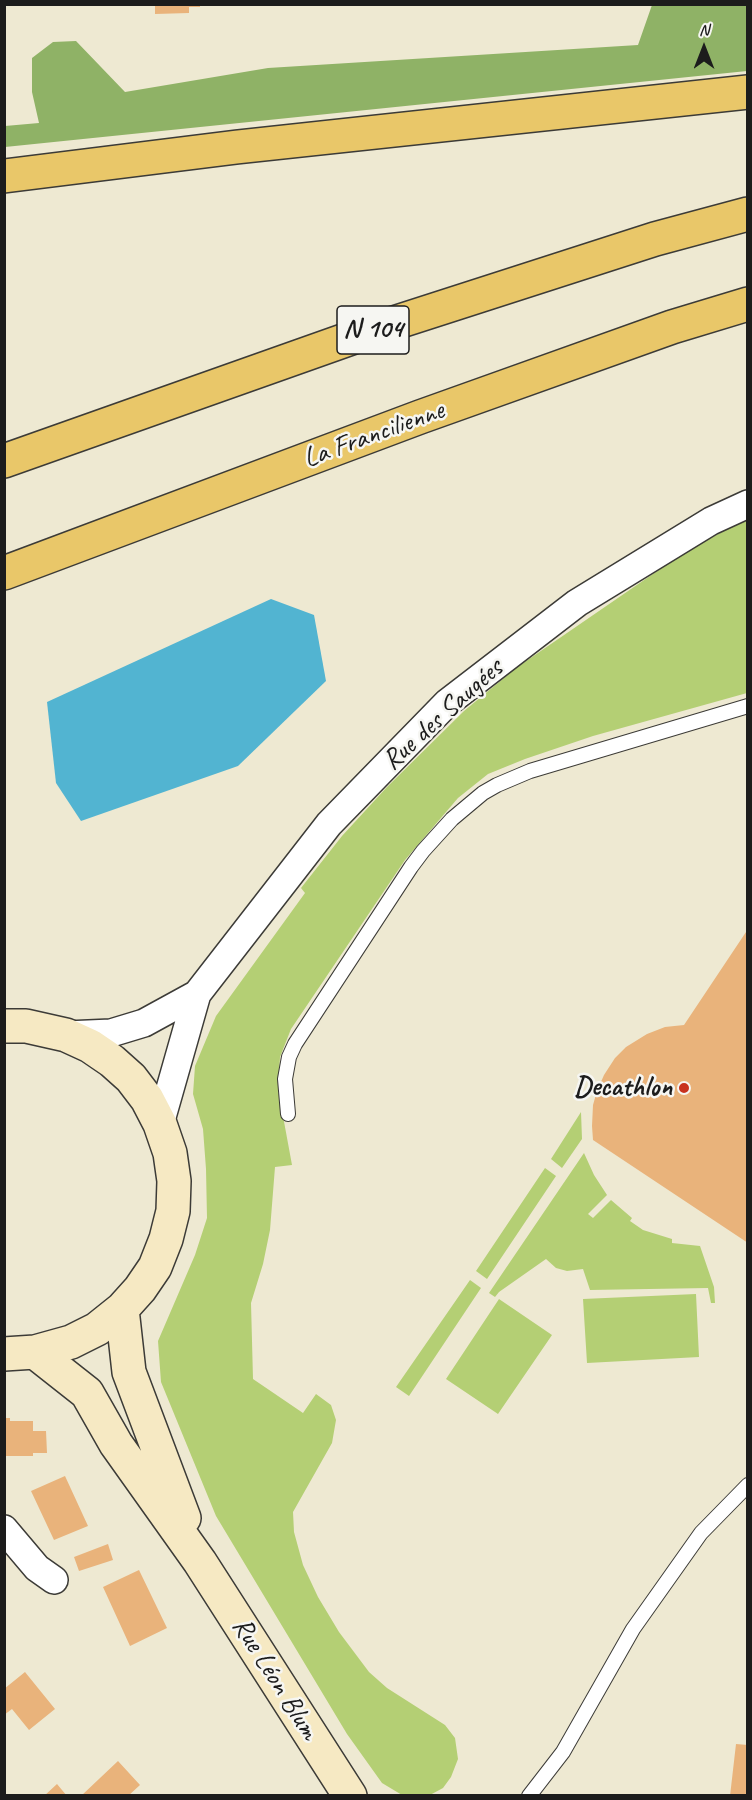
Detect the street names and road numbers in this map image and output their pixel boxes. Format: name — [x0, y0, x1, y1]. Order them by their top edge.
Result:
road number: N 104 — [337, 306, 409, 354]
street label: La Francilienne — [299, 394, 449, 476]
street label: Rue des Saugées — [376, 652, 510, 778]
street label: Rue Léon Blum — [224, 1612, 326, 1746]

